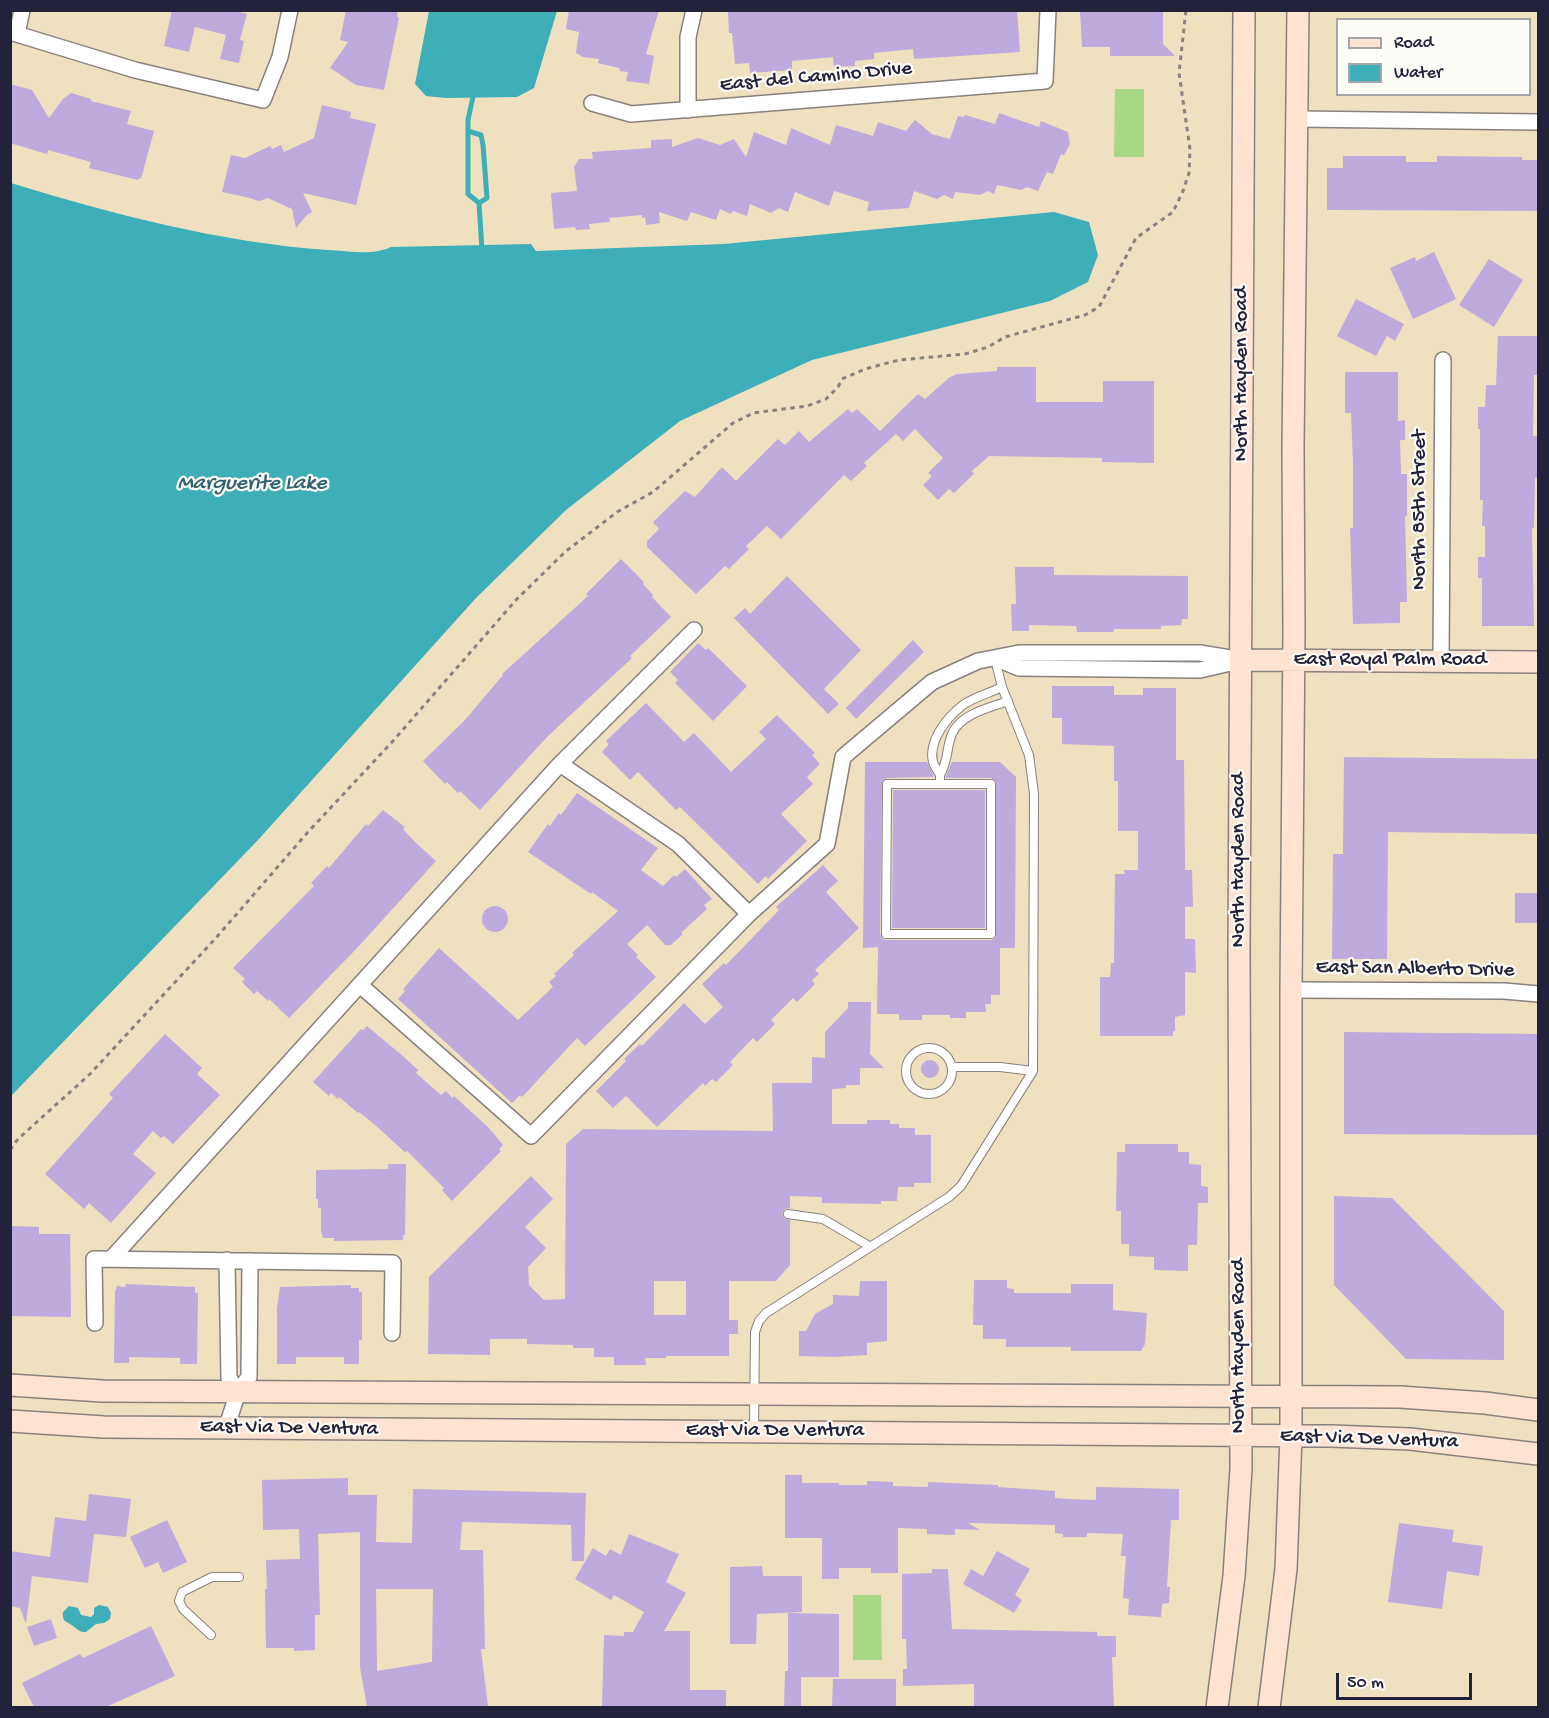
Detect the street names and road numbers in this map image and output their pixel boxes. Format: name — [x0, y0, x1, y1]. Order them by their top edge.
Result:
street label: East del Camino Drive — [719, 57, 913, 99]
street label: North Hayden Road — [1230, 287, 1256, 461]
street label: North 85th Street — [1408, 430, 1434, 590]
street label: East Royal Palm Road — [1293, 648, 1487, 674]
street label: North Hayden Road — [1227, 773, 1253, 947]
street label: East San Alberto Drive — [1315, 956, 1515, 984]
street label: North Hayden Road — [1227, 1259, 1253, 1433]
street label: East Via De Ventura — [200, 1415, 378, 1443]
street label: East Via De Ventura — [686, 1419, 864, 1445]
street label: East Via De Ventura — [1279, 1424, 1459, 1456]

